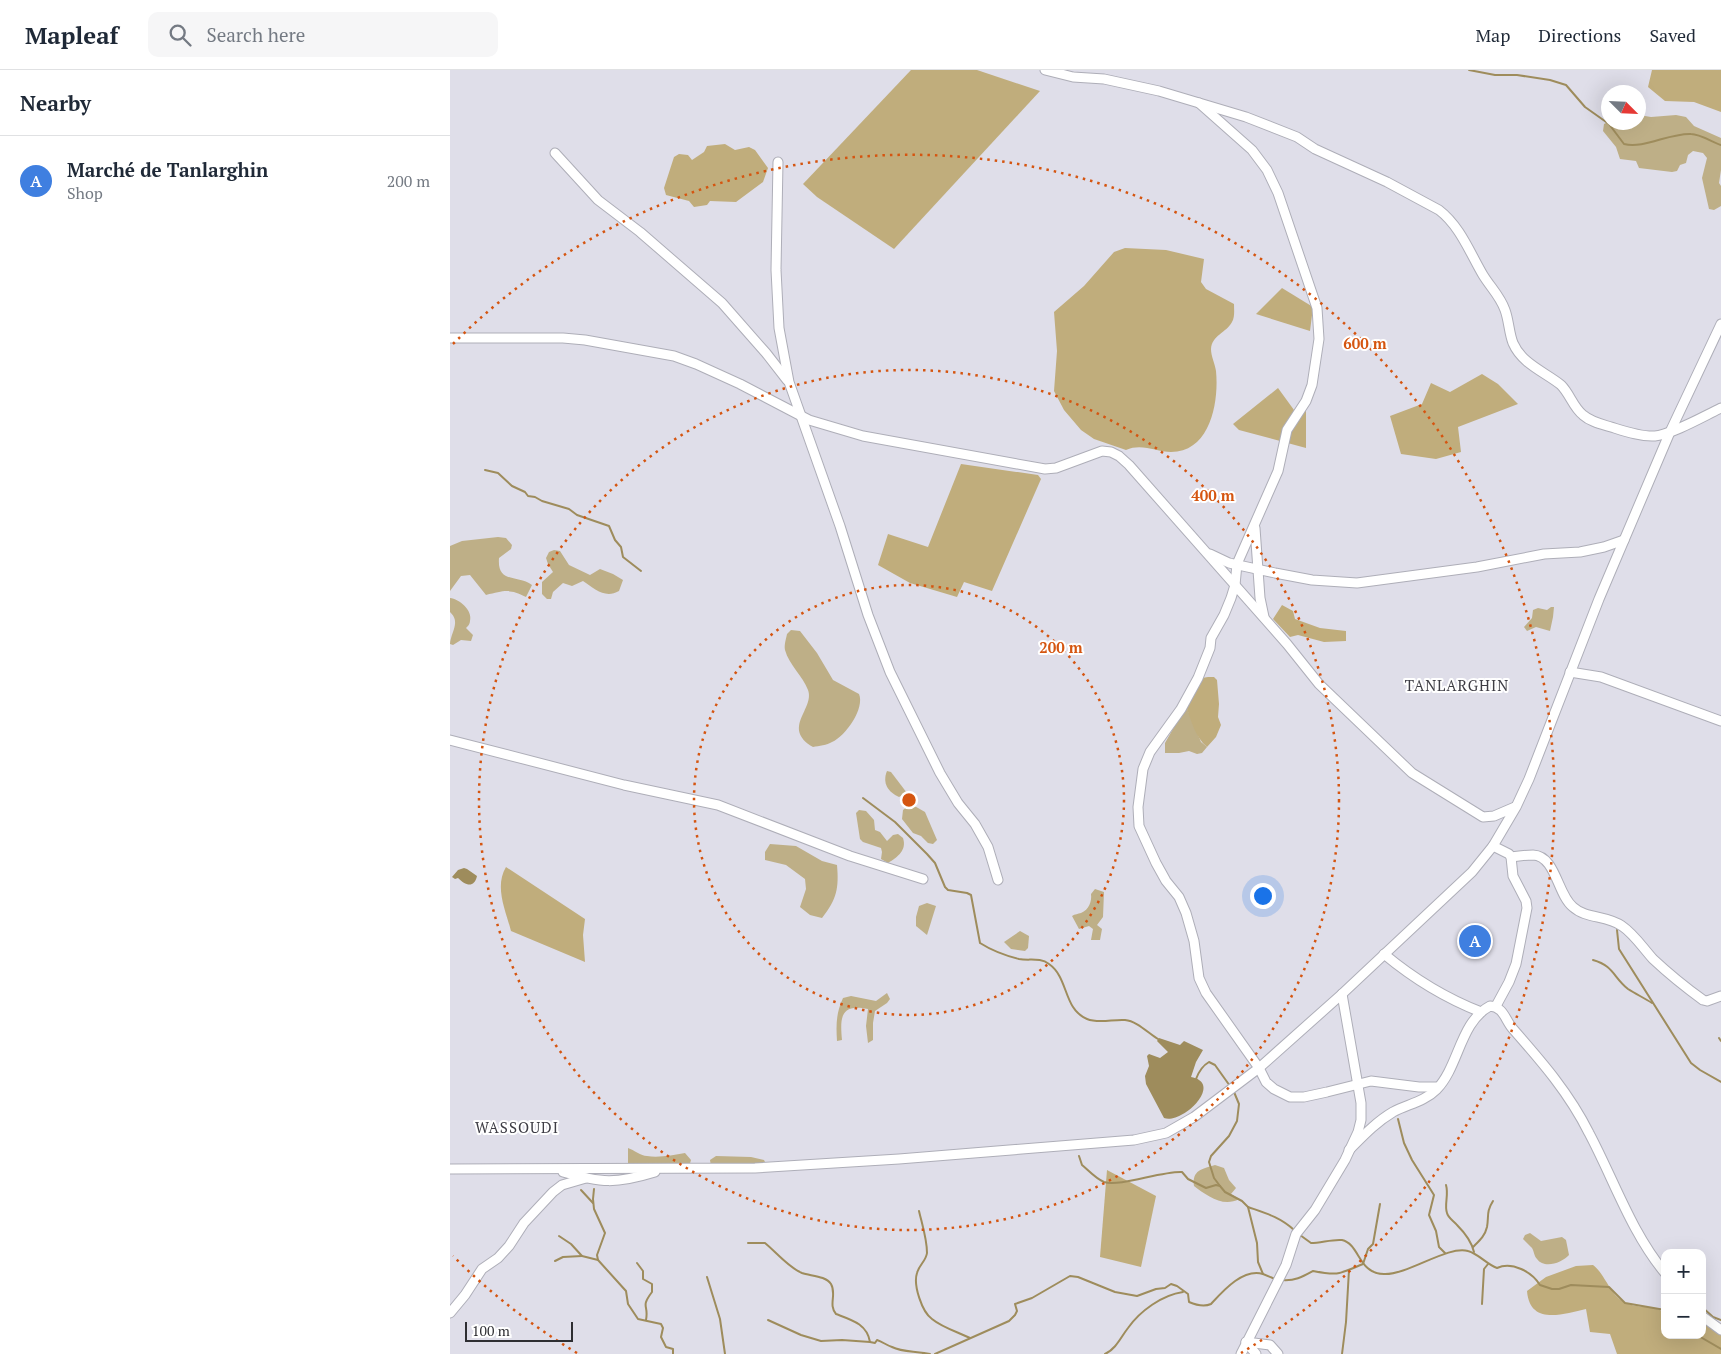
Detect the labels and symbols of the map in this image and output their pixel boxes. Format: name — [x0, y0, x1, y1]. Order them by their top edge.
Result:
north arrow — [1601, 85, 1646, 130]
text: 600 m — [1343, 333, 1387, 353]
text: 400 m — [1191, 485, 1235, 505]
text: 200 m — [1039, 637, 1083, 657]
district label: TANLARGHIN — [1405, 675, 1509, 695]
centre of rings — [900, 791, 918, 809]
your location — [1250, 883, 1276, 909]
pin: A — [1459, 922, 1491, 960]
district label: WASSOUDI — [475, 1117, 559, 1137]
scale bar — [465, 1319, 572, 1342]

